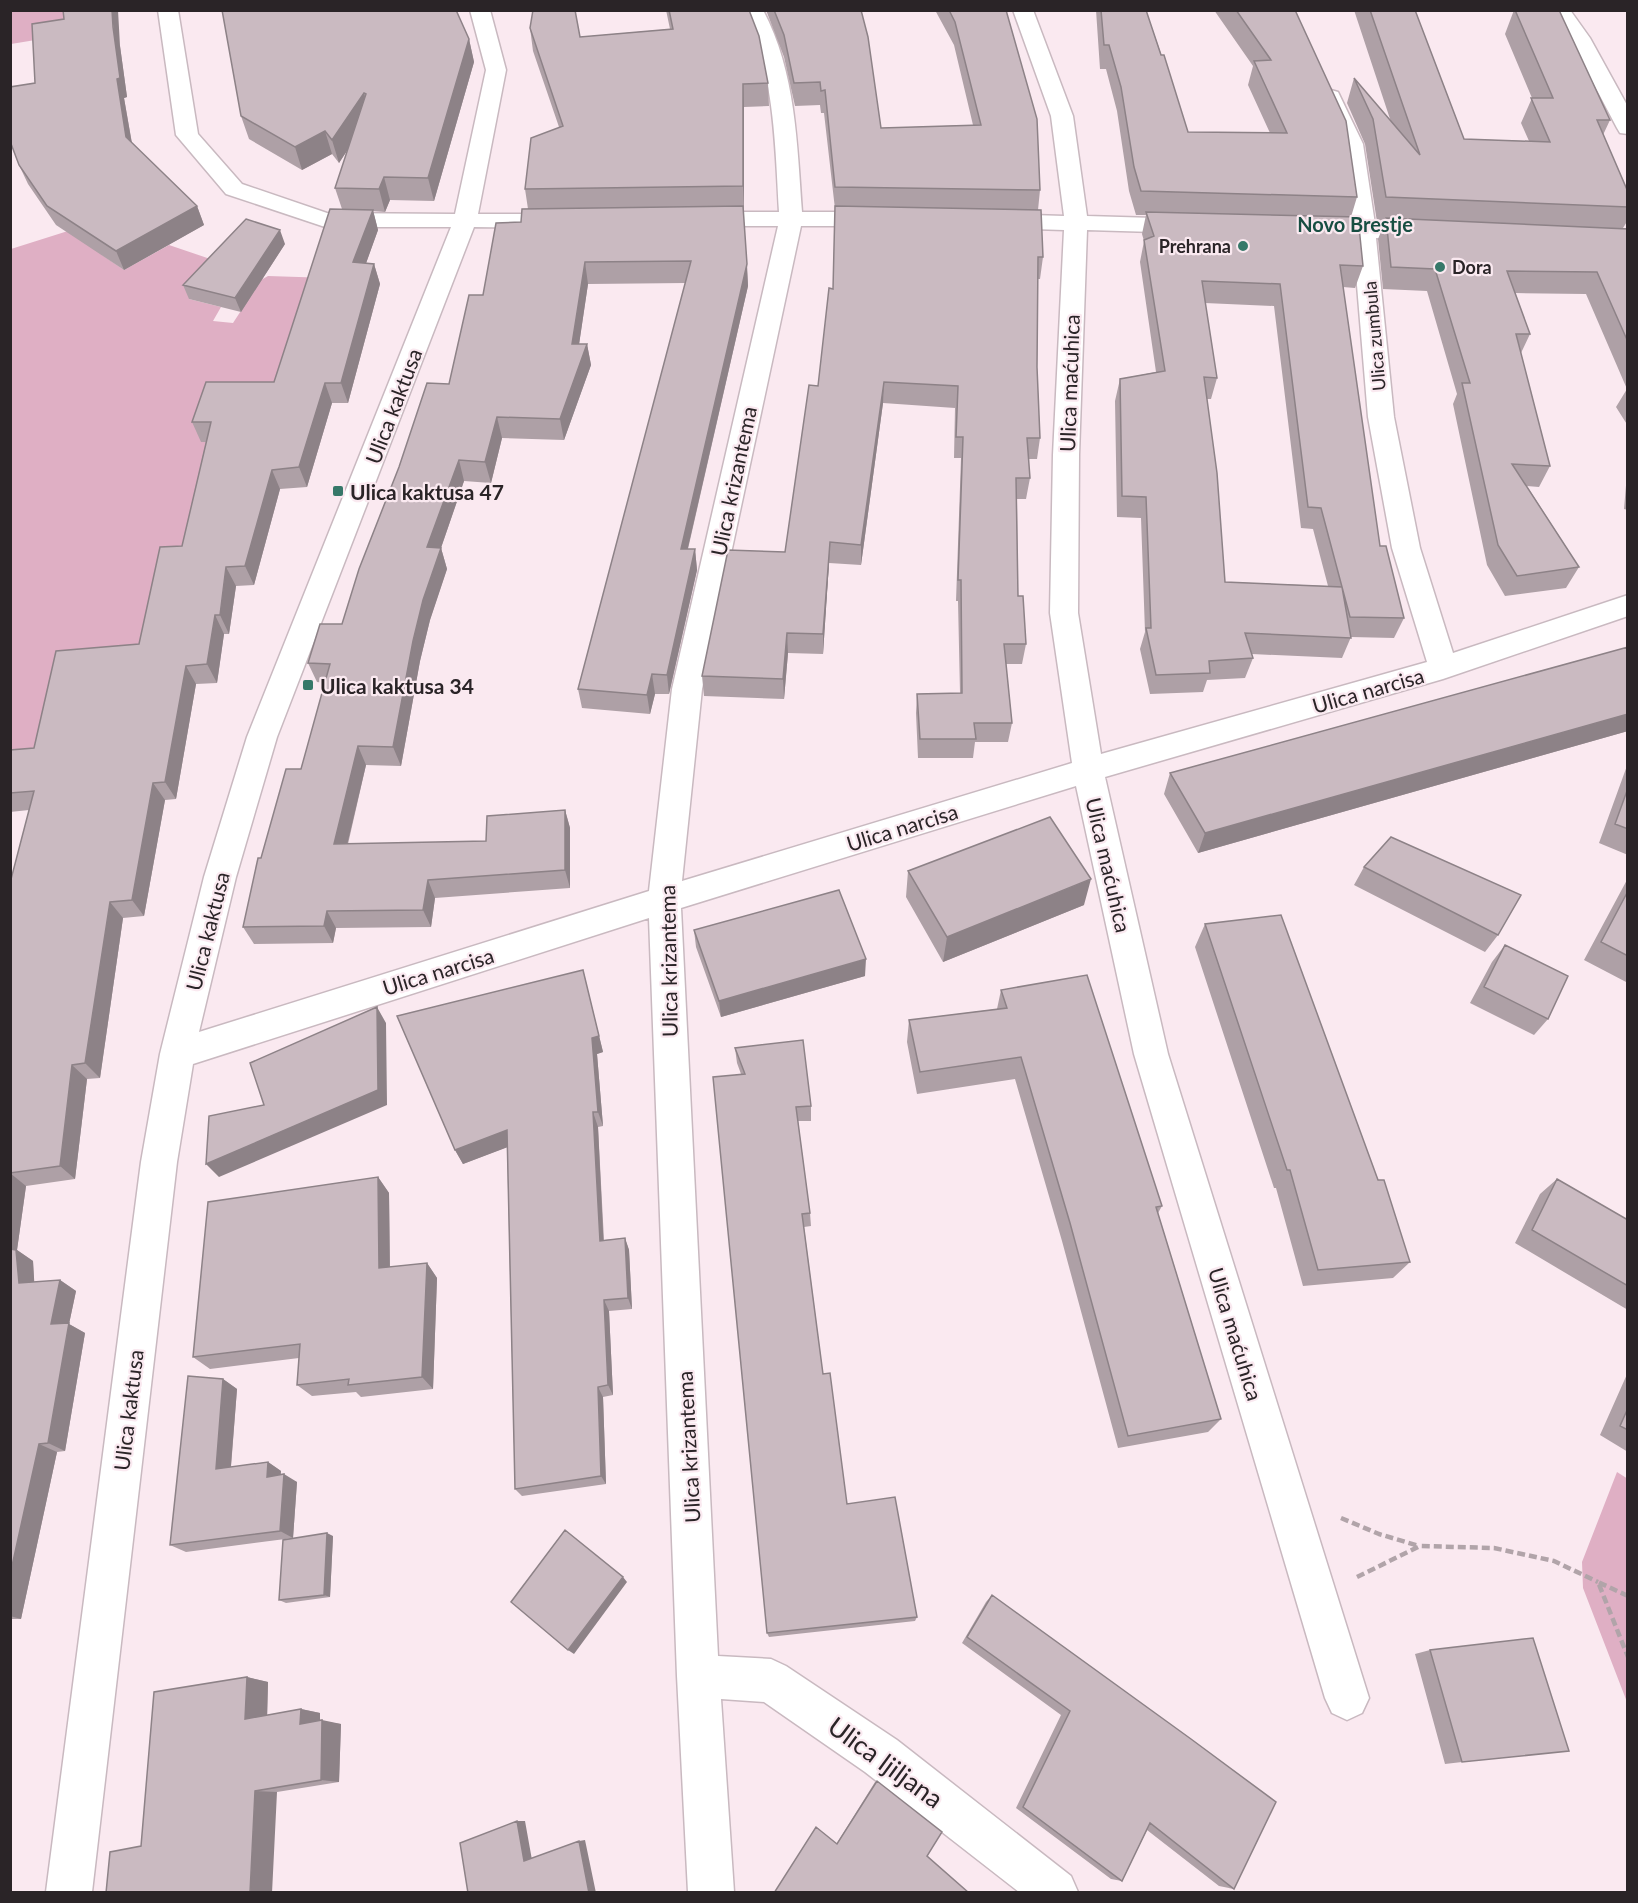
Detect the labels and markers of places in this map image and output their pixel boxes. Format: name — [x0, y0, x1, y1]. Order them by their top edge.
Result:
place label: Prehrana — [1159, 235, 1231, 257]
marker: Prehrana — [1236, 239, 1250, 253]
place label: Dora — [1452, 256, 1492, 278]
marker: Dora — [1433, 260, 1447, 274]
place label: Ulica kaktusa 47 — [350, 479, 504, 504]
marker: Ulica kaktusa 47 — [331, 484, 345, 498]
place label: Ulica kaktusa 34 — [320, 673, 474, 698]
marker: Ulica kaktusa 34 — [301, 678, 315, 692]

